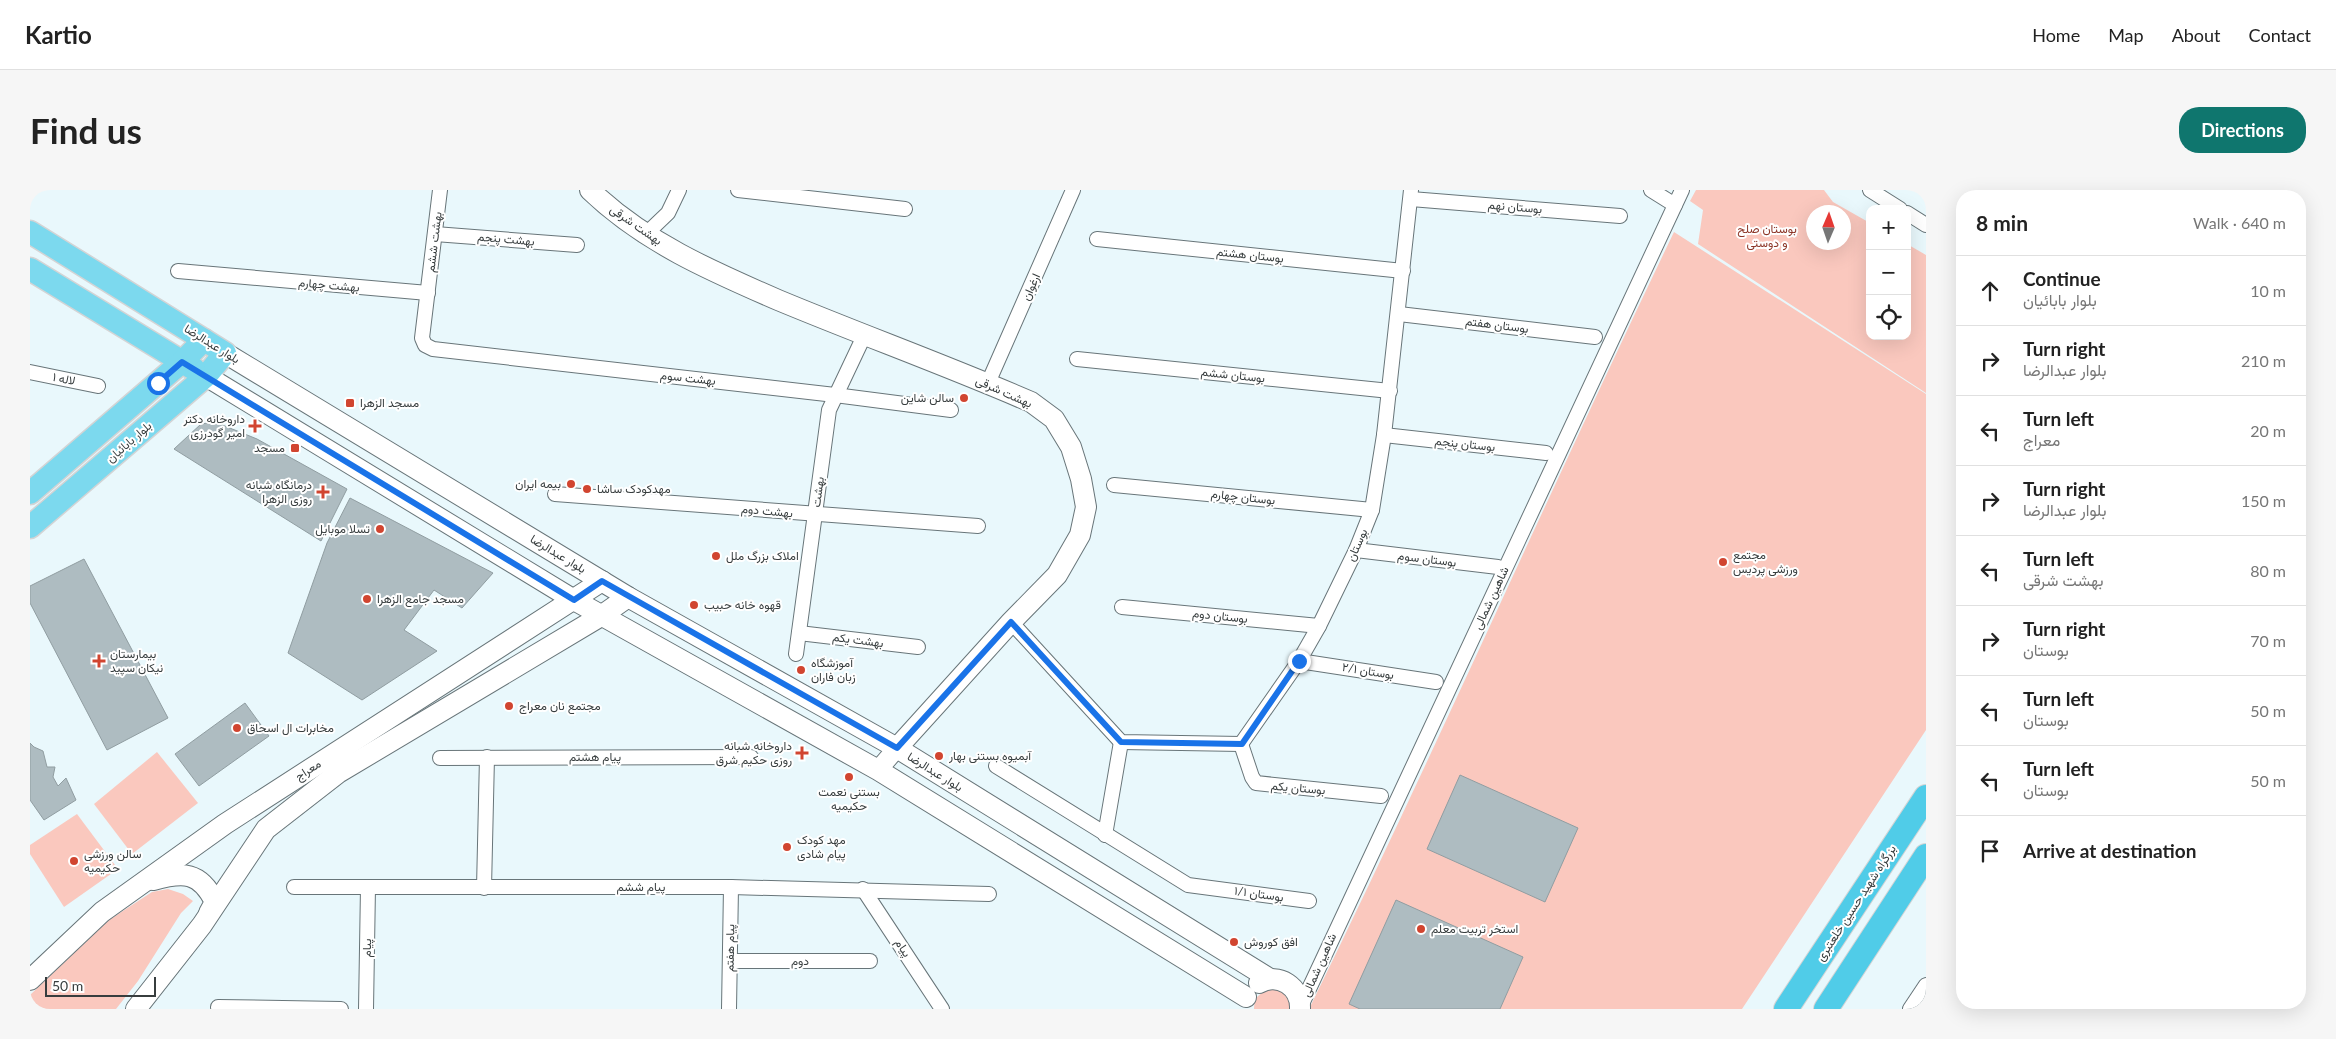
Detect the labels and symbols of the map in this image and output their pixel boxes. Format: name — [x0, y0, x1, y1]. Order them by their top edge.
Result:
street label: بوستان نهم — [1487, 197, 1543, 217]
street label: بهشت شرقی — [607, 201, 665, 249]
north arrow — [1806, 205, 1851, 250]
street label: بهشت ششم — [422, 211, 446, 273]
park label: بوستان صلح و دوستی — [1737, 221, 1797, 251]
street label: بهشت پنجم — [477, 229, 535, 249]
street label: بوستان هشتم — [1216, 244, 1284, 266]
street label: ارغوان — [1018, 271, 1044, 303]
street label: بهشت چهارم — [298, 274, 360, 296]
street label: بوستان هفتم — [1465, 313, 1529, 337]
street label: بلوار عبدالرضا — [181, 321, 243, 367]
street label: بوستان ششم — [1200, 364, 1266, 386]
street label: بهشت سوم — [659, 367, 717, 389]
street label: لاله ۱ — [51, 369, 77, 388]
route start — [147, 372, 170, 395]
street label: بهشت شرقی — [973, 372, 1035, 412]
place label: سالن شاین — [901, 390, 954, 406]
marker: سالن شاین — [958, 392, 970, 404]
place label: مسجد الزهرا — [360, 395, 419, 411]
marker: مسجد الزهرا — [344, 397, 356, 409]
place label: داروخانه دکتر امیر گودرزی — [182, 411, 245, 441]
street label: بلوار بابائیان — [103, 418, 155, 466]
marker: داروخانه دکتر امیر گودرزی — [249, 420, 261, 432]
street label: بوستان پنجم — [1434, 433, 1496, 455]
place label: مسجد — [254, 440, 285, 455]
marker: مسجد — [289, 442, 301, 454]
place label: بیمه ایران — [515, 476, 561, 492]
street label: بهشت — [808, 476, 828, 508]
place label: درمانگاه شبانه روزی الزهرا — [246, 477, 312, 507]
marker: بیمه ایران — [565, 478, 577, 490]
place label: مهدکودک ساشا — [597, 481, 671, 497]
marker: مهدکودک ساشا — [581, 483, 593, 495]
marker: درمانگاه شبانه روزی الزهرا — [316, 485, 330, 499]
street label: بوستان چهارم — [1210, 486, 1276, 508]
street label: بهشت دوم — [740, 501, 794, 521]
place label: تسلا موبایل — [315, 521, 370, 537]
marker: تسلا موبایل — [374, 523, 386, 535]
street label: بوستان — [1343, 526, 1371, 564]
street label: بلوار عبدالرضا — [527, 531, 589, 577]
street label: بوستان سوم — [1397, 547, 1457, 571]
place label: مجتمع ورزشی پردیس — [1733, 547, 1798, 577]
place label: املاک بزرگ ملل — [726, 548, 799, 564]
marker: املاک بزرگ ملل — [710, 550, 722, 562]
marker: مجتمع ورزشی پردیس — [1717, 556, 1729, 568]
street label: شاهین شمالی — [1469, 564, 1513, 632]
place label: مسجد جامع الزهرا — [377, 591, 464, 608]
marker: مسجد جامع الزهرا — [361, 593, 373, 605]
place label: قهوه خانه حبیب — [704, 597, 781, 613]
marker: قهوه خانه حبیب — [688, 599, 700, 611]
street label: بوستان دوم — [1192, 605, 1248, 627]
street label: بهشت یکم — [832, 629, 884, 651]
place label: بیمارستان نیکان سپید — [110, 646, 163, 676]
route end — [1288, 650, 1311, 673]
marker: بیمارستان نیکان سپید — [92, 654, 106, 668]
place label: آموزشگاه زبان فاران — [811, 655, 856, 685]
street label: بوستان ۲/۱ — [1341, 659, 1395, 683]
marker: آموزشگاه زبان فاران — [795, 664, 807, 676]
place label: مجتمع نان معراج — [519, 698, 601, 715]
marker: مجتمع نان معراج — [503, 700, 515, 712]
place label: مخابرات ال اسحاق — [247, 720, 334, 736]
marker: مخابرات ال اسحاق — [231, 722, 243, 734]
place label: داروخانه شبانه روزی حکیم شرق — [716, 738, 792, 768]
marker: داروخانه شبانه روزی حکیم شرق — [796, 747, 808, 759]
place label: آبمیوه بستنی بهار — [948, 748, 1032, 764]
street label: پیام هشتم — [569, 749, 621, 765]
street label: بلوار عبدالرضا — [904, 749, 966, 795]
marker: آبمیوه بستنی بهار — [933, 750, 945, 762]
street label: معراج — [292, 756, 325, 785]
marker: بستنی نعمت حکیمیه — [843, 771, 855, 783]
street label: بوستان یکم — [1270, 778, 1326, 798]
place label: بستنی نعمت حکیمیه — [818, 784, 880, 813]
place label: مهد کودک پیام شادی — [797, 832, 846, 862]
marker: مهد کودک پیام شادی — [781, 841, 793, 853]
street label: بزرگراه شهید حسین خلعتبری — [1812, 842, 1900, 964]
place label: سالن ورزشی حکیمیه — [84, 846, 141, 875]
marker: سالن ورزشی حکیمیه — [68, 855, 80, 867]
street label: پیام ششم — [616, 879, 666, 895]
street label: بوستان ۱/۱ — [1233, 883, 1285, 905]
place label: استخر تربیت معلم — [1431, 921, 1518, 937]
marker: استخر تربیت معلم — [1415, 923, 1427, 935]
street label: پیام هفتم — [722, 924, 738, 972]
street label: شاهین شمالی — [1298, 931, 1340, 999]
place label: افق کوروش — [1244, 934, 1298, 950]
street label: پیام — [891, 936, 915, 960]
marker: افق کوروش — [1228, 936, 1240, 948]
street label: پیام — [359, 938, 375, 958]
street label: دوم — [791, 953, 809, 969]
scale bar — [45, 974, 156, 997]

